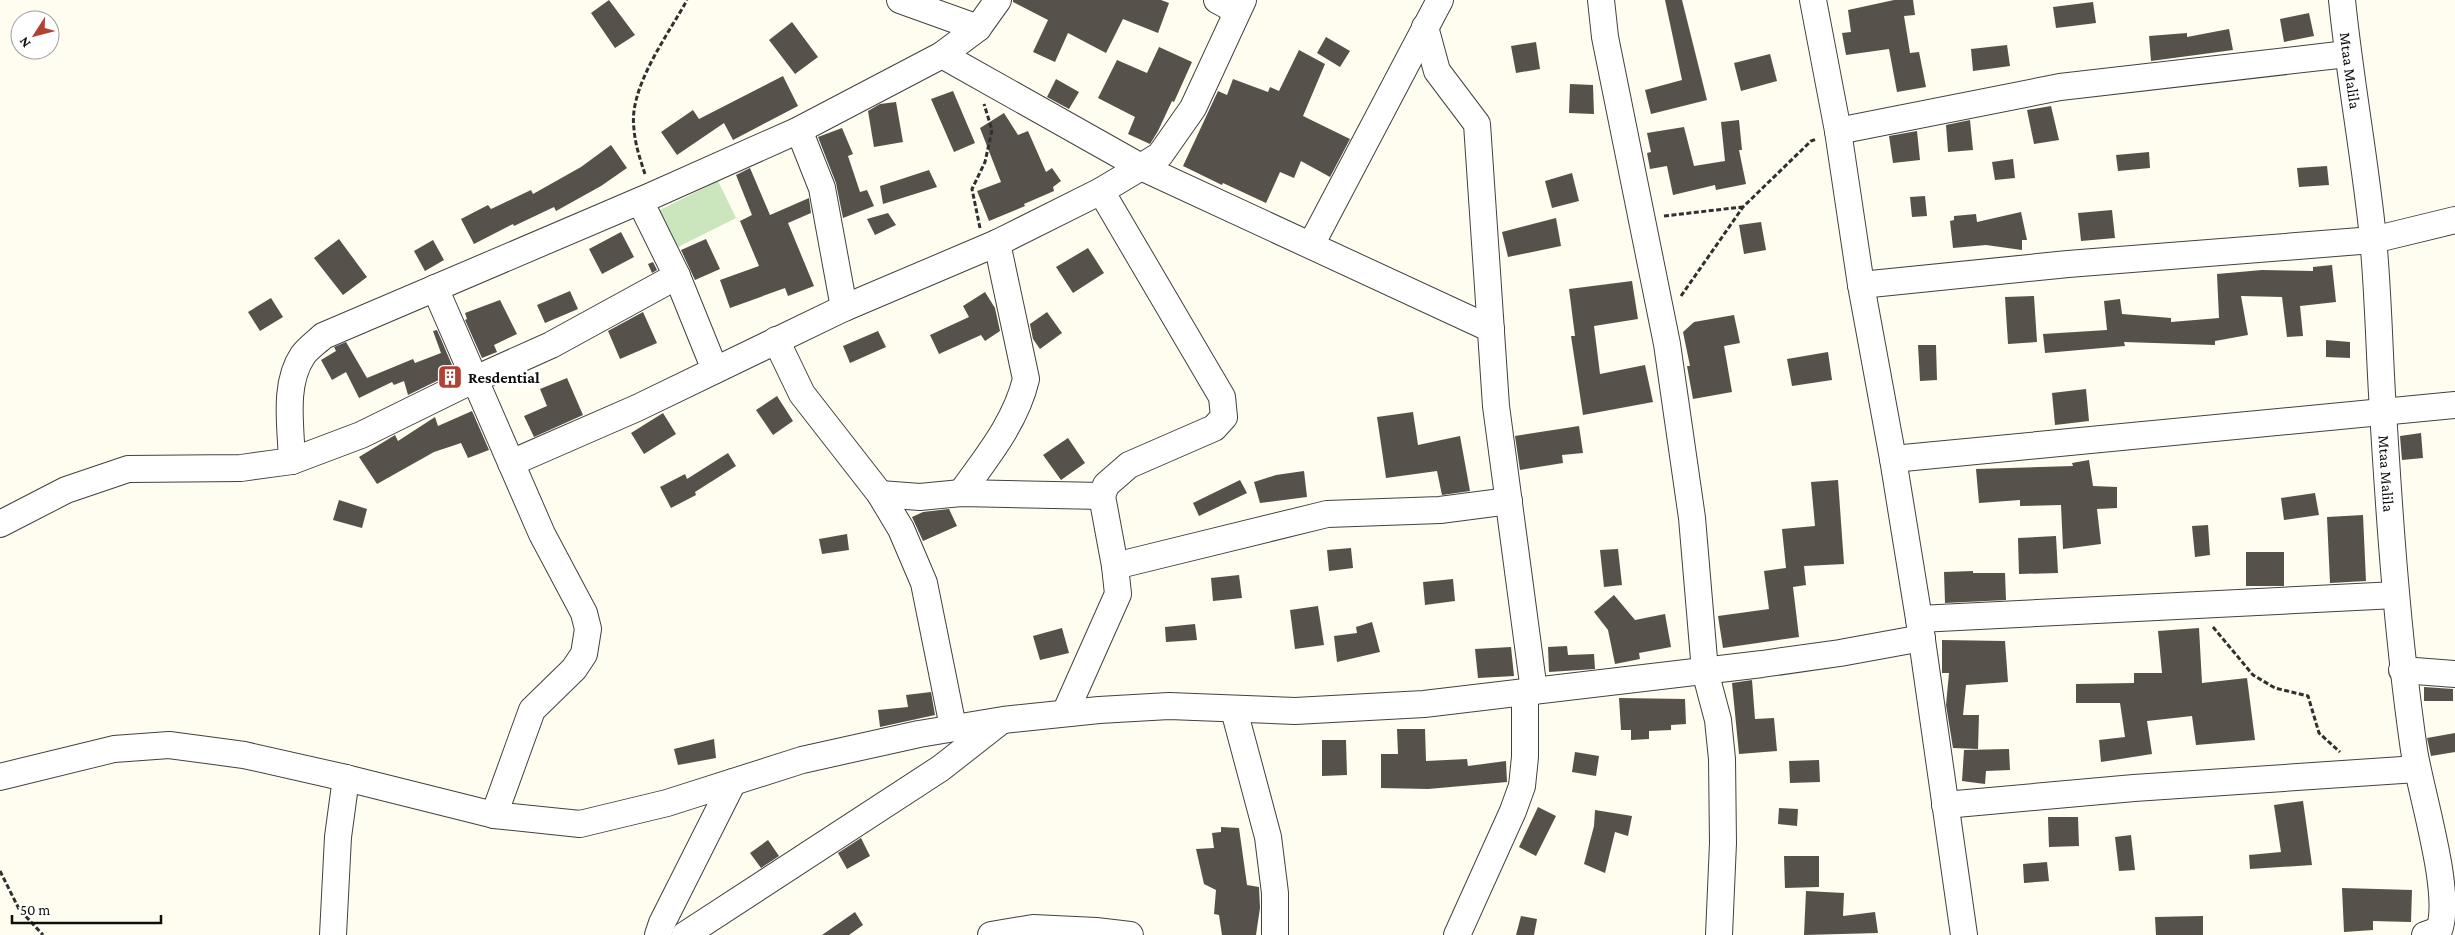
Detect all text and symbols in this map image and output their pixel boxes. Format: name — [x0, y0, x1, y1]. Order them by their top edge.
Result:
north arrow — [10, 10, 60, 60]
street label: Mtaa Malila — [2337, 31, 2364, 110]
text: N — [15, 34, 34, 51]
building icon: Resdential — [437, 364, 463, 390]
place label: Resdential — [468, 369, 540, 386]
street label: Mtaa Malila — [2375, 435, 2398, 513]
scale bar — [12, 892, 161, 924]
text: 50 m — [20, 902, 50, 918]

